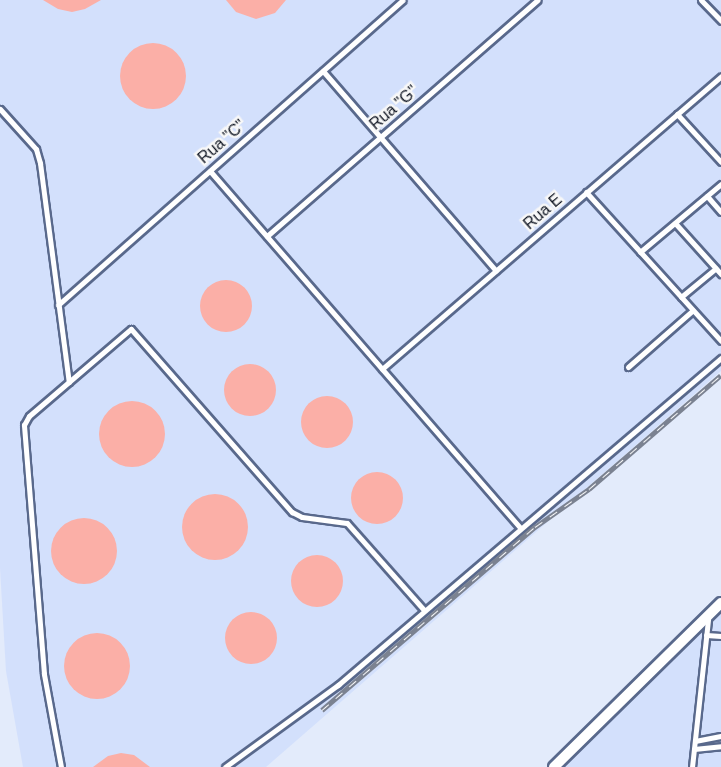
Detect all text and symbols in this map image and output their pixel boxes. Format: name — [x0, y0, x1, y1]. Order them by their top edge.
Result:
street label: Rua "G" — [366, 82, 422, 134]
street label: Rua "C" — [194, 116, 250, 168]
street label: Rua E — [520, 190, 566, 234]

